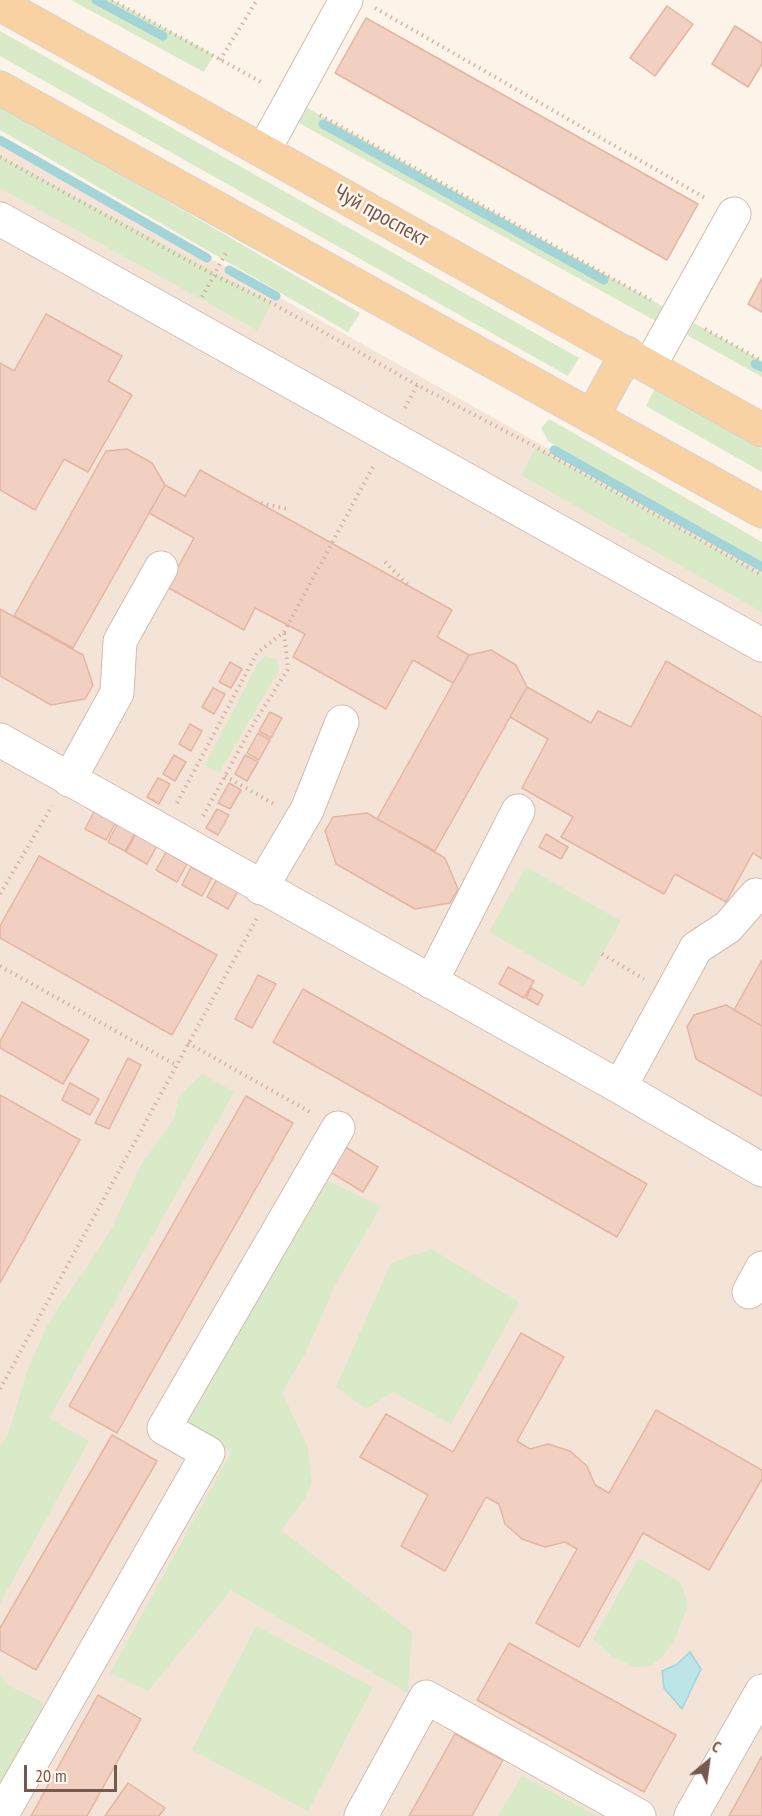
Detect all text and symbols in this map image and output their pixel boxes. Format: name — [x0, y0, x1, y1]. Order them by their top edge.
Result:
street label: Чуй проспект — [329, 179, 433, 253]
north arrow — [678, 1732, 738, 1792]
text: С — [709, 1736, 725, 1757]
scale bar — [27, 1753, 120, 1791]
text: 20 m — [35, 1764, 67, 1787]

